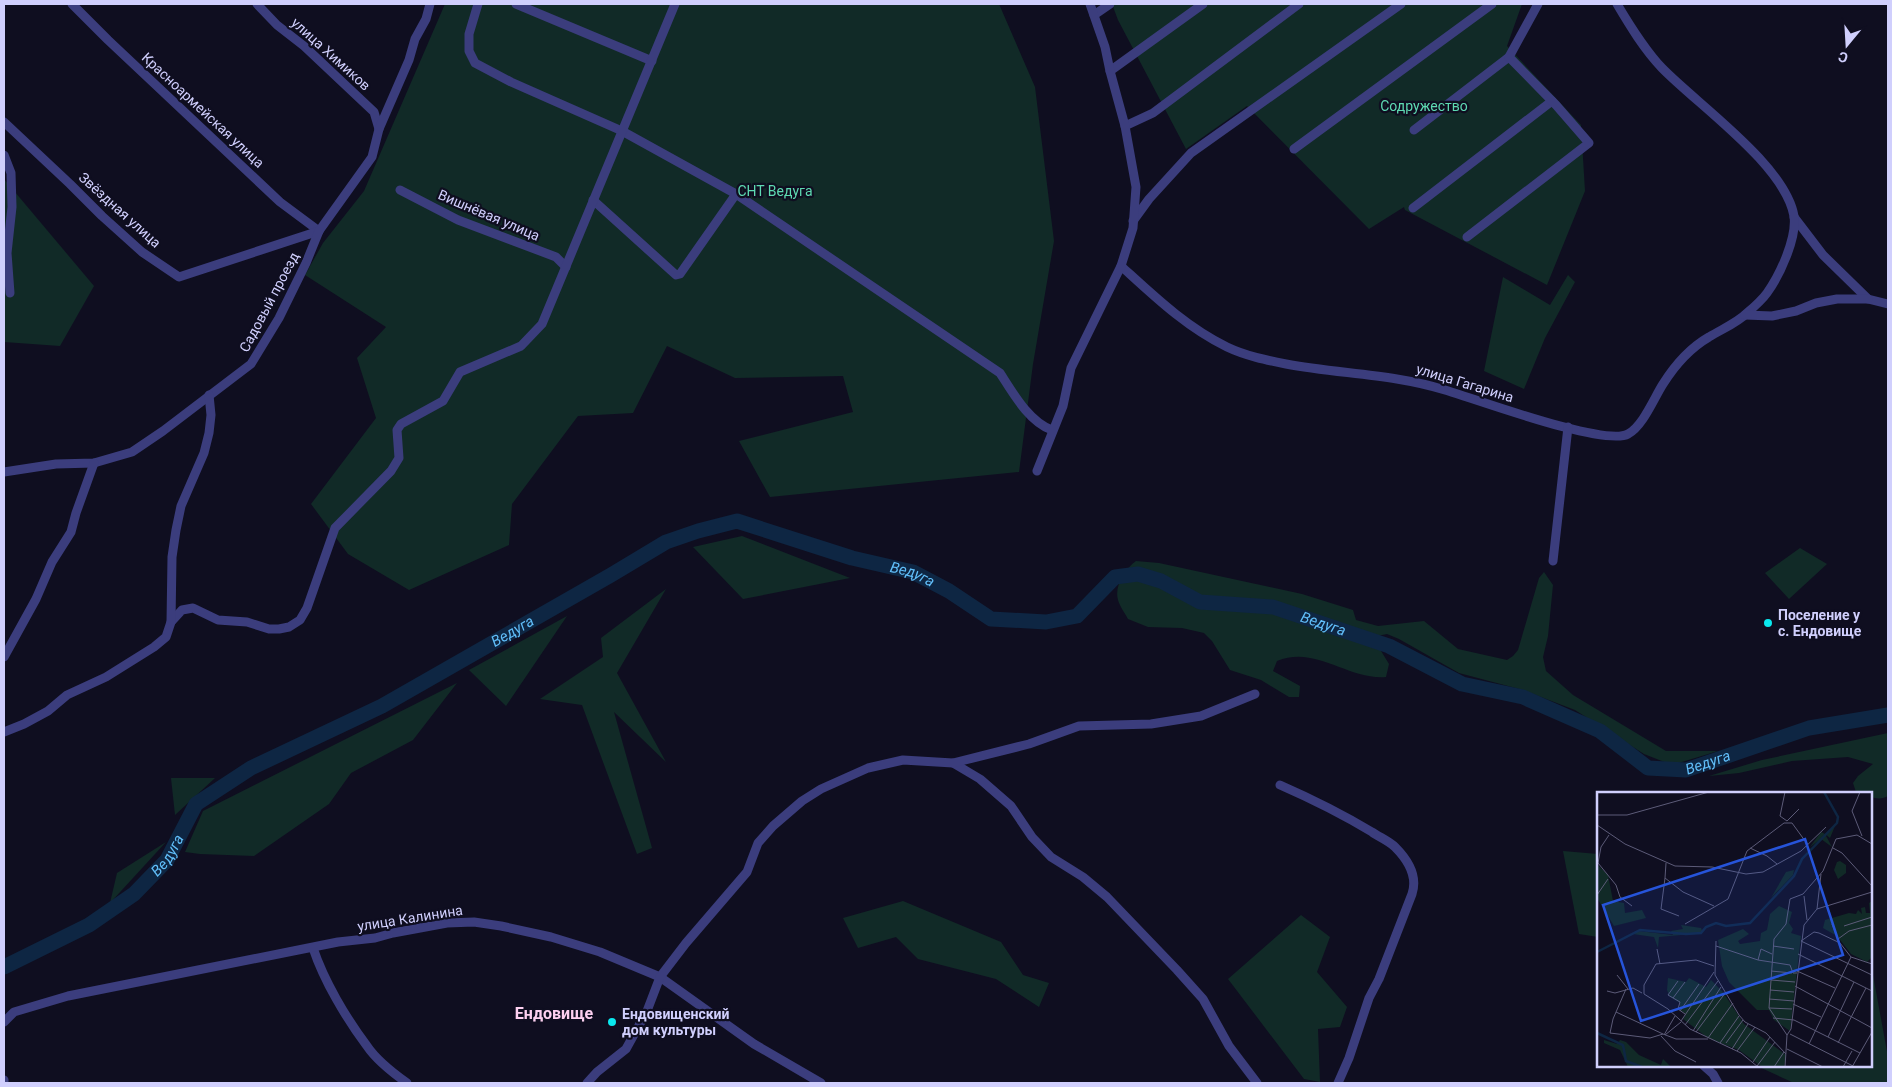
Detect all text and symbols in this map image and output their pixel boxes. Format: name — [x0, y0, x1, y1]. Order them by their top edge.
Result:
street label: улица Химиков — [288, 14, 374, 94]
north arrow — [1822, 20, 1872, 70]
text: С — [1836, 48, 1850, 66]
street label: Красноармейская улица — [139, 49, 267, 171]
park label: Содружество — [1380, 98, 1468, 114]
street label: Звёздная улица — [76, 169, 164, 251]
park label: СНТ Ведуга — [737, 183, 813, 199]
street label: Вишнёвая улица — [436, 186, 542, 244]
street label: Садовый проезд — [236, 249, 302, 355]
street label: улица Гагарина — [1414, 361, 1516, 405]
water label: Ведуга — [888, 558, 938, 591]
place label: Поселение у с. Ендовище — [1778, 607, 1862, 639]
water label: Ведуга — [1298, 608, 1348, 640]
water label: Ведуга — [488, 612, 537, 651]
marker: Поселение у с. Ендовище — [1762, 617, 1774, 629]
water label: Ведуга — [1683, 746, 1733, 779]
inset map — [1597, 792, 1872, 1067]
water label: Ведуга — [147, 831, 188, 880]
street label: улица Калинина — [356, 902, 464, 934]
district label: Ендовище — [515, 1004, 593, 1023]
place label: Ендовищенский дом культуры — [622, 1006, 730, 1038]
marker: Ендовищенский дом культуры — [606, 1016, 618, 1028]

